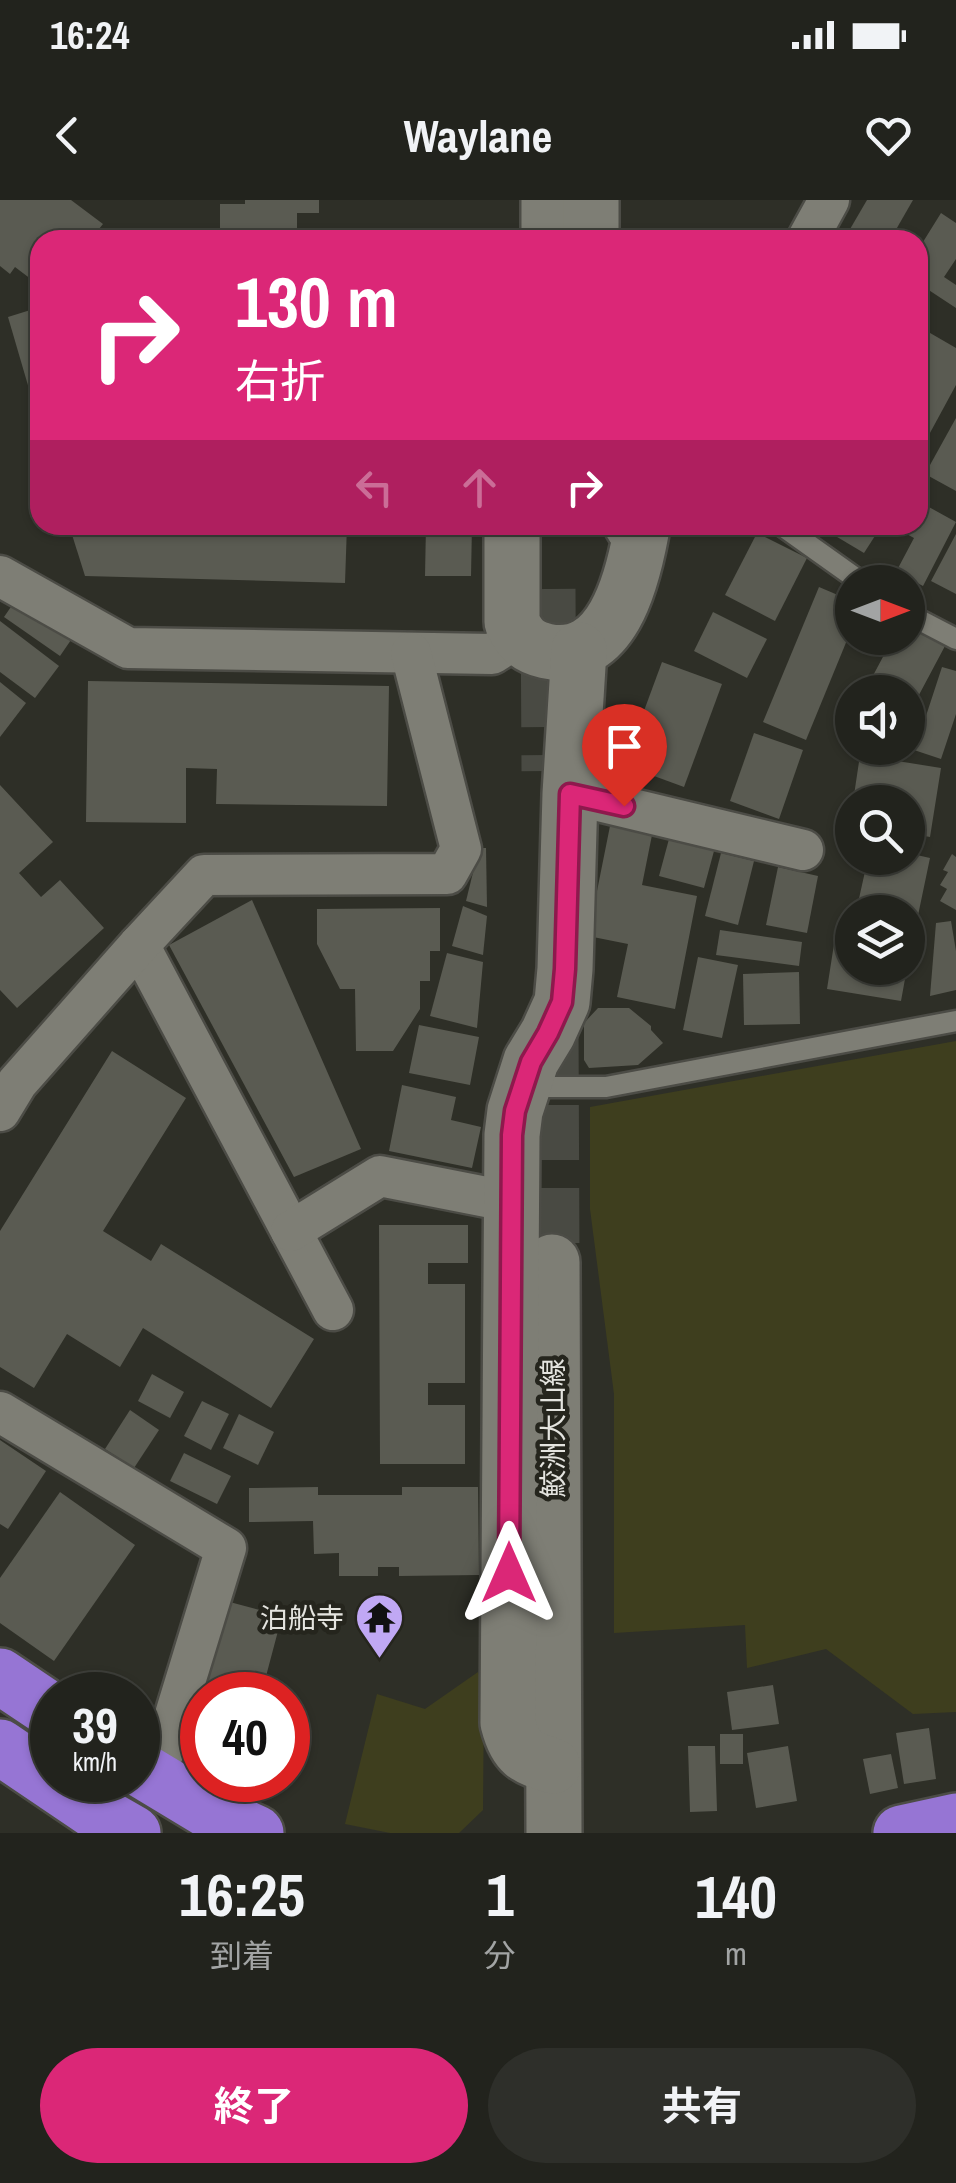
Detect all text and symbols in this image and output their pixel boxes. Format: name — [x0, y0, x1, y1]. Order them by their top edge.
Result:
text: 16:24 — [50, 10, 130, 61]
text: Waylane — [404, 105, 552, 166]
icon: back — [40, 108, 95, 163]
icon: heart — [861, 108, 916, 163]
text: 130 m — [235, 255, 398, 349]
icon: right — [70, 270, 200, 400]
text: 右折 — [235, 350, 325, 411]
icon: left — [347, 460, 402, 515]
icon: ahead — [452, 460, 507, 515]
icon: right — [557, 460, 612, 515]
north arrow — [835, 565, 925, 655]
map controls — [835, 565, 925, 985]
button: sound — [835, 675, 925, 765]
pin — [582, 704, 667, 807]
icon: arrive — [597, 719, 652, 774]
button: search — [835, 785, 925, 875]
button: layers — [835, 895, 925, 985]
street label: 鮫洲大山線 — [534, 1358, 572, 1498]
position arrow — [457, 1521, 561, 1625]
temple icon: 泊船寺 — [353, 1592, 405, 1660]
place label: 泊船寺 — [260, 1599, 344, 1637]
speed limit sign: 40 — [180, 1672, 310, 1802]
text: 39 — [72, 1691, 118, 1759]
text: km/h — [73, 1745, 117, 1779]
text: 16:25 — [179, 1854, 305, 1935]
text: 1 — [486, 1854, 514, 1935]
text: 140 — [695, 1856, 777, 1937]
text: m — [725, 1932, 747, 1975]
text: 到着 — [210, 1934, 274, 1977]
text: 分 — [484, 1934, 516, 1977]
button: 終了 — [40, 2048, 468, 2163]
button: 共有 — [488, 2048, 916, 2163]

